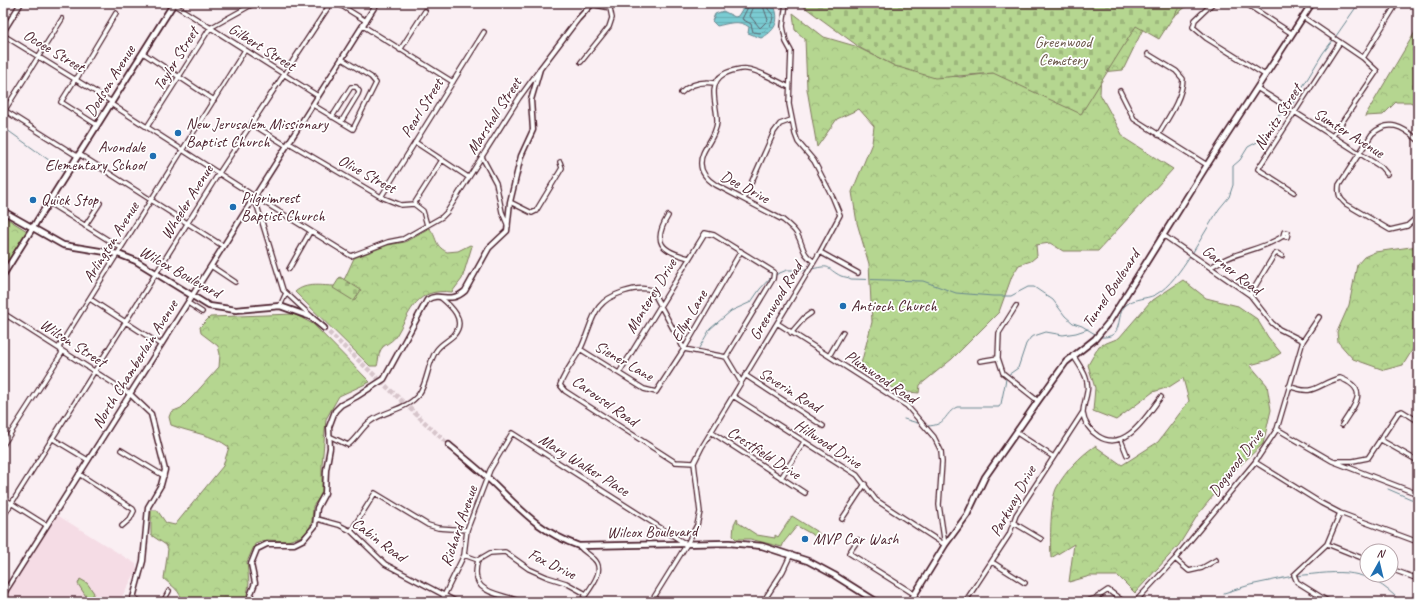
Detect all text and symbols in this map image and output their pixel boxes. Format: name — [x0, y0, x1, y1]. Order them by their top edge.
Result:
street label: Gilbert Street — [225, 19, 301, 76]
street label: Taylor Street — [149, 21, 205, 94]
street label: Ocoee Street — [20, 25, 90, 78]
park label: Greenwood Cemetery — [1034, 32, 1094, 70]
street label: Dodson Avenue — [80, 40, 141, 120]
street label: Pearl Street — [396, 73, 449, 141]
street label: Marshall Street — [462, 73, 527, 158]
street label: Nimitz Street — [1249, 78, 1308, 153]
street label: Sumter Avenue — [1310, 104, 1389, 163]
place label: New Jerusalem Missionary Baptist Church — [186, 114, 329, 152]
marker: New Jerusalem Missionary Baptist Church — [173, 128, 183, 138]
place label: Avondale Elementary School — [45, 137, 148, 175]
street label: Olive Street — [335, 150, 401, 199]
marker: Avondale Elementary School — [148, 151, 158, 161]
street label: Wheeler Avenue — [156, 160, 219, 243]
street label: Dee Drive — [717, 166, 774, 209]
place label: Pilgrimrest Baptist Church — [241, 188, 325, 226]
place label: Quick Stop — [41, 190, 99, 210]
marker: Quick Stop — [28, 195, 38, 205]
street label: Arlington Avenue — [78, 197, 145, 286]
marker: Pilgrimrest Baptist Church — [228, 202, 238, 212]
street label: Wilcox Boulevard — [136, 241, 227, 304]
street label: Garner Road — [1198, 241, 1268, 301]
street label: Tunnel Boulevard — [1078, 244, 1146, 332]
street label: Monterey Drive — [621, 253, 682, 337]
street label: Greenwood Road — [745, 256, 809, 344]
street label: Ellyn Lane — [666, 285, 713, 346]
street label: North Chamberlain Avenue — [87, 295, 183, 432]
place label: Antioch Church — [851, 296, 937, 316]
marker: Antioch Church — [838, 301, 848, 311]
street label: Wilson Street — [36, 314, 112, 373]
street label: Siener Lane — [591, 336, 658, 387]
street label: Plumwood Road — [841, 346, 923, 410]
street label: Severin Road — [755, 363, 827, 418]
street label: Carousel Road — [568, 371, 644, 433]
street label: Hillwood Drive — [791, 415, 867, 474]
street label: Crestfield Drive — [724, 422, 806, 485]
street label: Dogwood Drive — [1204, 424, 1269, 501]
street label: Mary Walker Place — [535, 429, 634, 502]
street label: Parkway Drive — [985, 461, 1041, 540]
street label: Richard Avenue — [436, 481, 483, 569]
street label: Cabin Road — [348, 513, 412, 568]
street label: Wilcox Boulevard — [607, 521, 700, 543]
place label: MVP Car Wash — [813, 529, 899, 549]
marker: MVP Car Wash — [800, 534, 810, 544]
north arrow — [1359, 543, 1399, 583]
street label: Fox Drive — [525, 544, 581, 585]
text: N — [1376, 546, 1387, 561]

